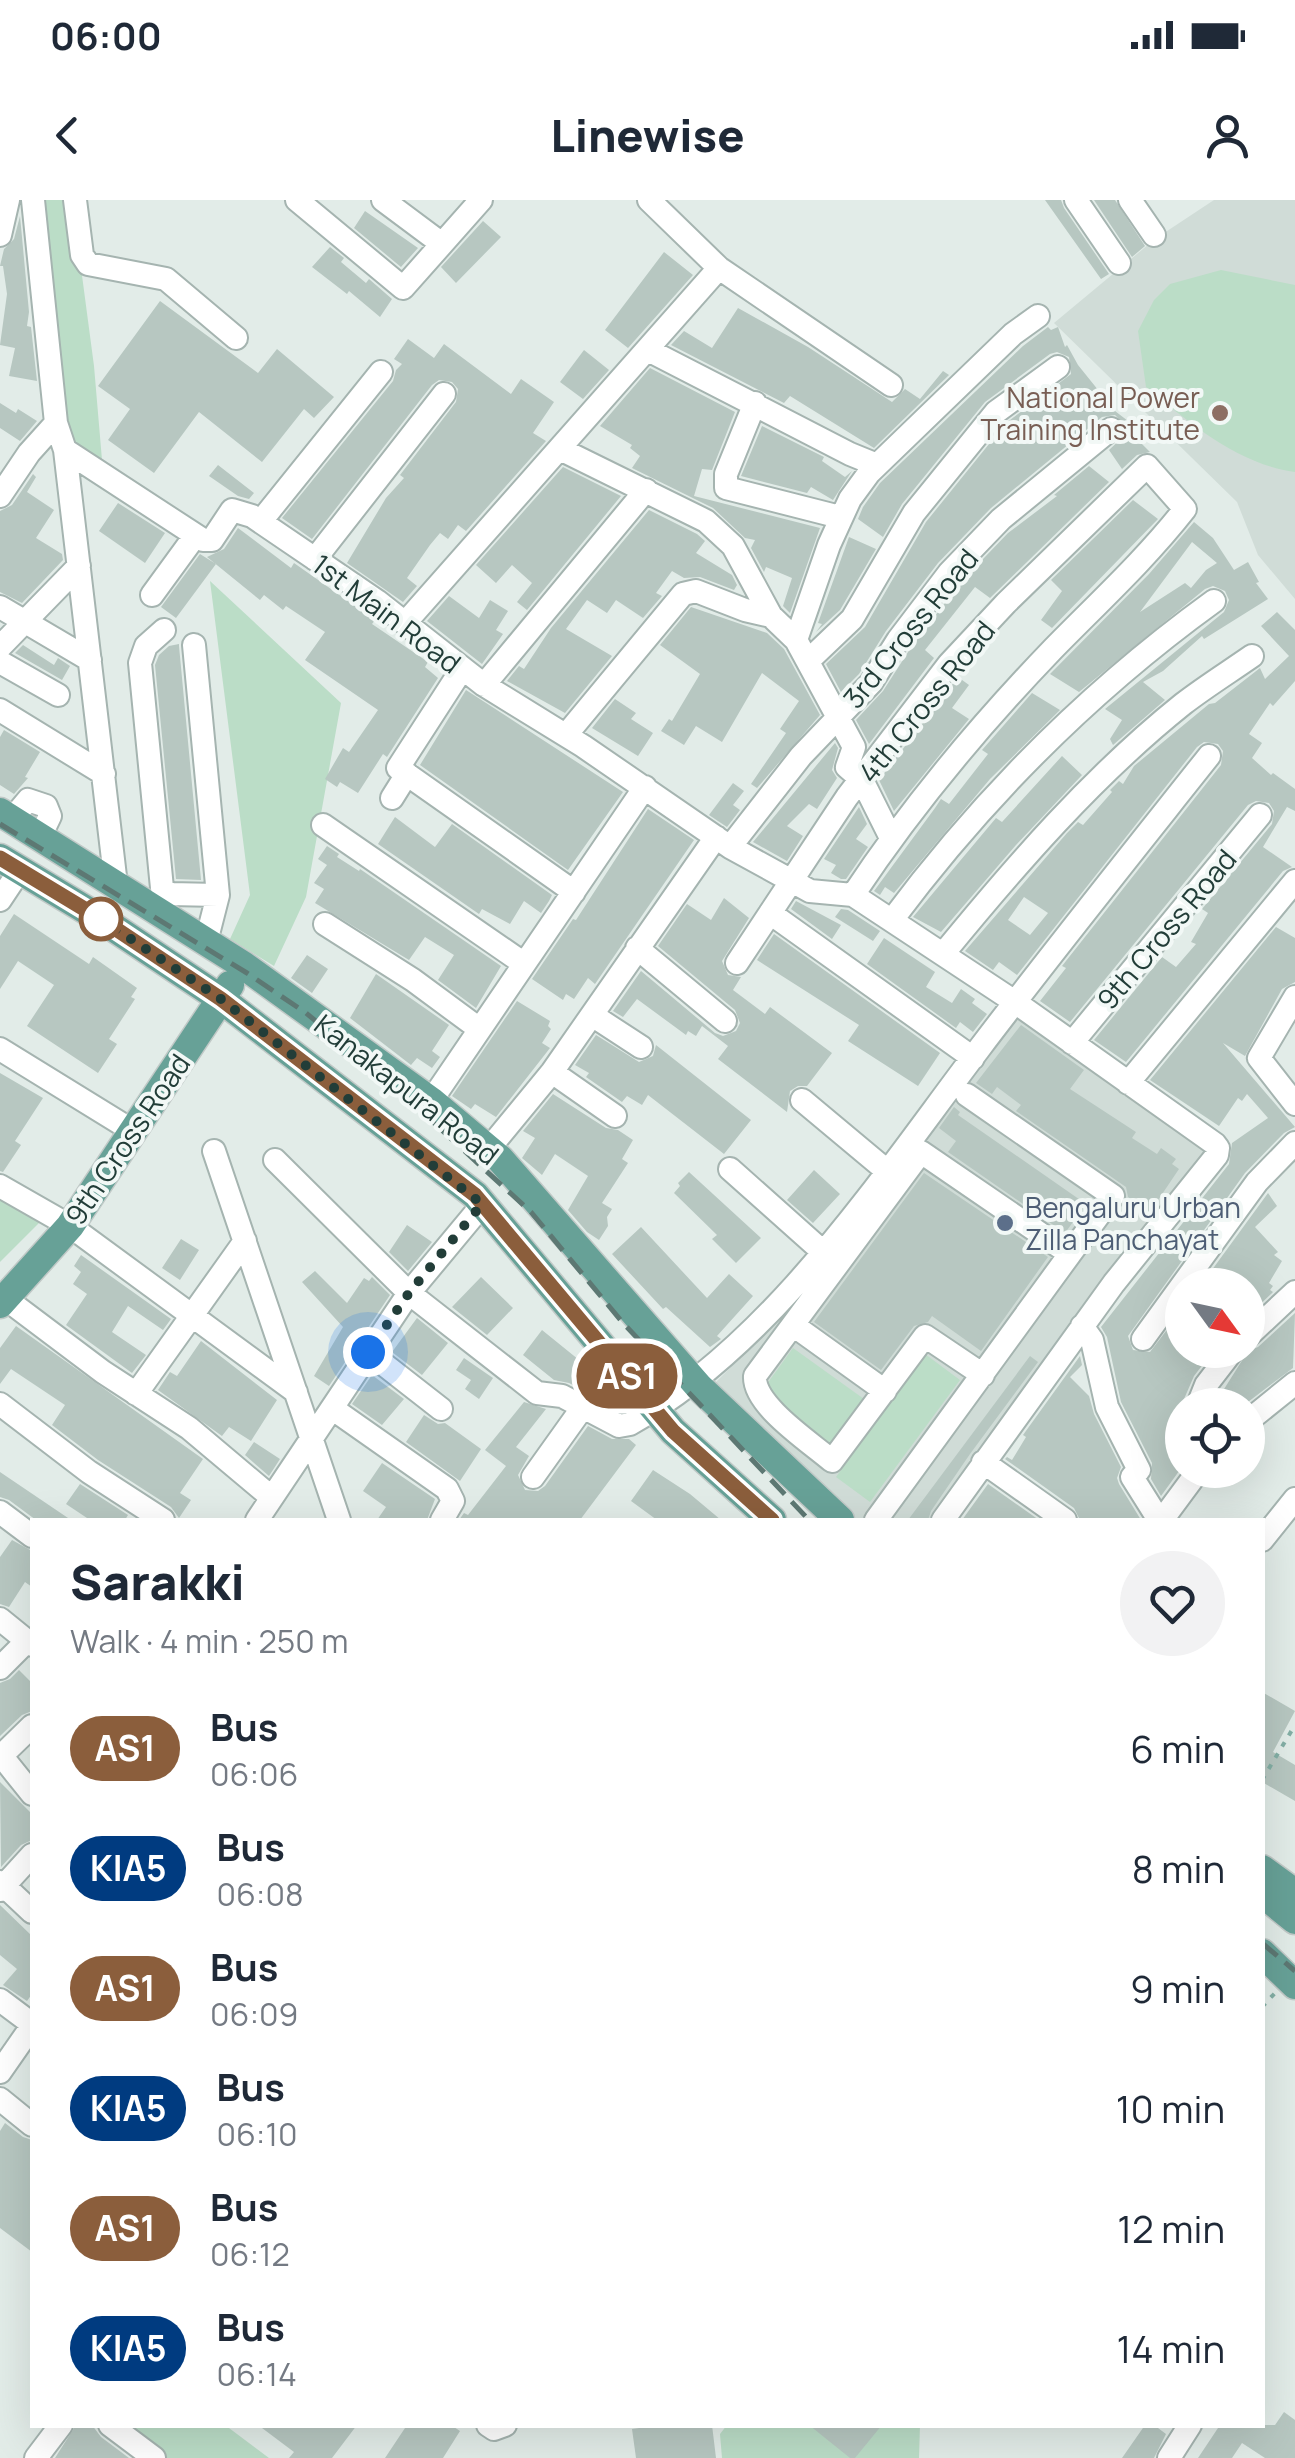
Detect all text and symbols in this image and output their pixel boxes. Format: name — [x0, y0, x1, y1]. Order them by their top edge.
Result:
text: 06:00 — [50, 9, 162, 61]
text: Linewise — [550, 104, 745, 166]
icon: back — [40, 108, 95, 163]
icon: person — [1200, 108, 1255, 163]
place label: National Power Training Institute — [981, 378, 1200, 448]
marker: National Power Training Institute — [1209, 402, 1231, 424]
street label: 3rd Cross Road — [834, 540, 986, 716]
street label: 1st Main Road — [305, 545, 469, 681]
street label: 4th Cross Road — [849, 612, 1003, 790]
street label: 9th Cross Road — [1088, 841, 1244, 1017]
unlabelled marker — [80, 898, 122, 940]
street label: Kanakapura Road — [307, 1005, 507, 1173]
street label: 9th Cross Road — [56, 1046, 198, 1232]
place label: Bengaluru Urban Zilla Panchayat — [1025, 1188, 1241, 1258]
marker: Bengaluru Urban Zilla Panchayat — [994, 1212, 1016, 1234]
north arrow — [1165, 1268, 1265, 1368]
map controls — [1165, 1268, 1265, 1488]
your location — [343, 1327, 393, 1377]
line badge: AS1 — [570, 1344, 684, 1408]
text: AS1 — [596, 1352, 658, 1400]
button: locate — [1165, 1388, 1265, 1488]
text: Sarakki — [70, 1549, 245, 1614]
button: heart — [1120, 1551, 1225, 1656]
text: Walk · 4 min · 250 m — [70, 1619, 348, 1663]
text: Bus — [210, 1700, 278, 1752]
text: 6 min — [1130, 1722, 1225, 1774]
text: AS1 — [94, 1724, 156, 1772]
text: 06:06 — [210, 1752, 298, 1796]
text: Bus — [216, 1820, 285, 1872]
text: 8 min — [1132, 1842, 1225, 1894]
text: KIA5 — [90, 1844, 166, 1892]
text: 06:08 — [216, 1872, 304, 1916]
text: Bus — [210, 1940, 278, 1992]
text: 9 min — [1130, 1962, 1225, 2014]
text: AS1 — [94, 1964, 156, 2012]
text: 06:09 — [210, 1992, 298, 2036]
text: Bus — [216, 2060, 285, 2112]
text: 10 min — [1116, 2082, 1225, 2134]
text: KIA5 — [90, 2084, 166, 2132]
text: 06:10 — [216, 2112, 297, 2156]
text: Bus — [210, 2180, 278, 2232]
text: 12 min — [1117, 2202, 1225, 2254]
text: AS1 — [94, 2204, 156, 2252]
text: 06:12 — [210, 2232, 290, 2276]
text: Bus — [216, 2300, 285, 2352]
text: 14 min — [1117, 2322, 1225, 2374]
text: KIA5 — [90, 2324, 166, 2372]
text: 06:14 — [216, 2352, 297, 2396]

